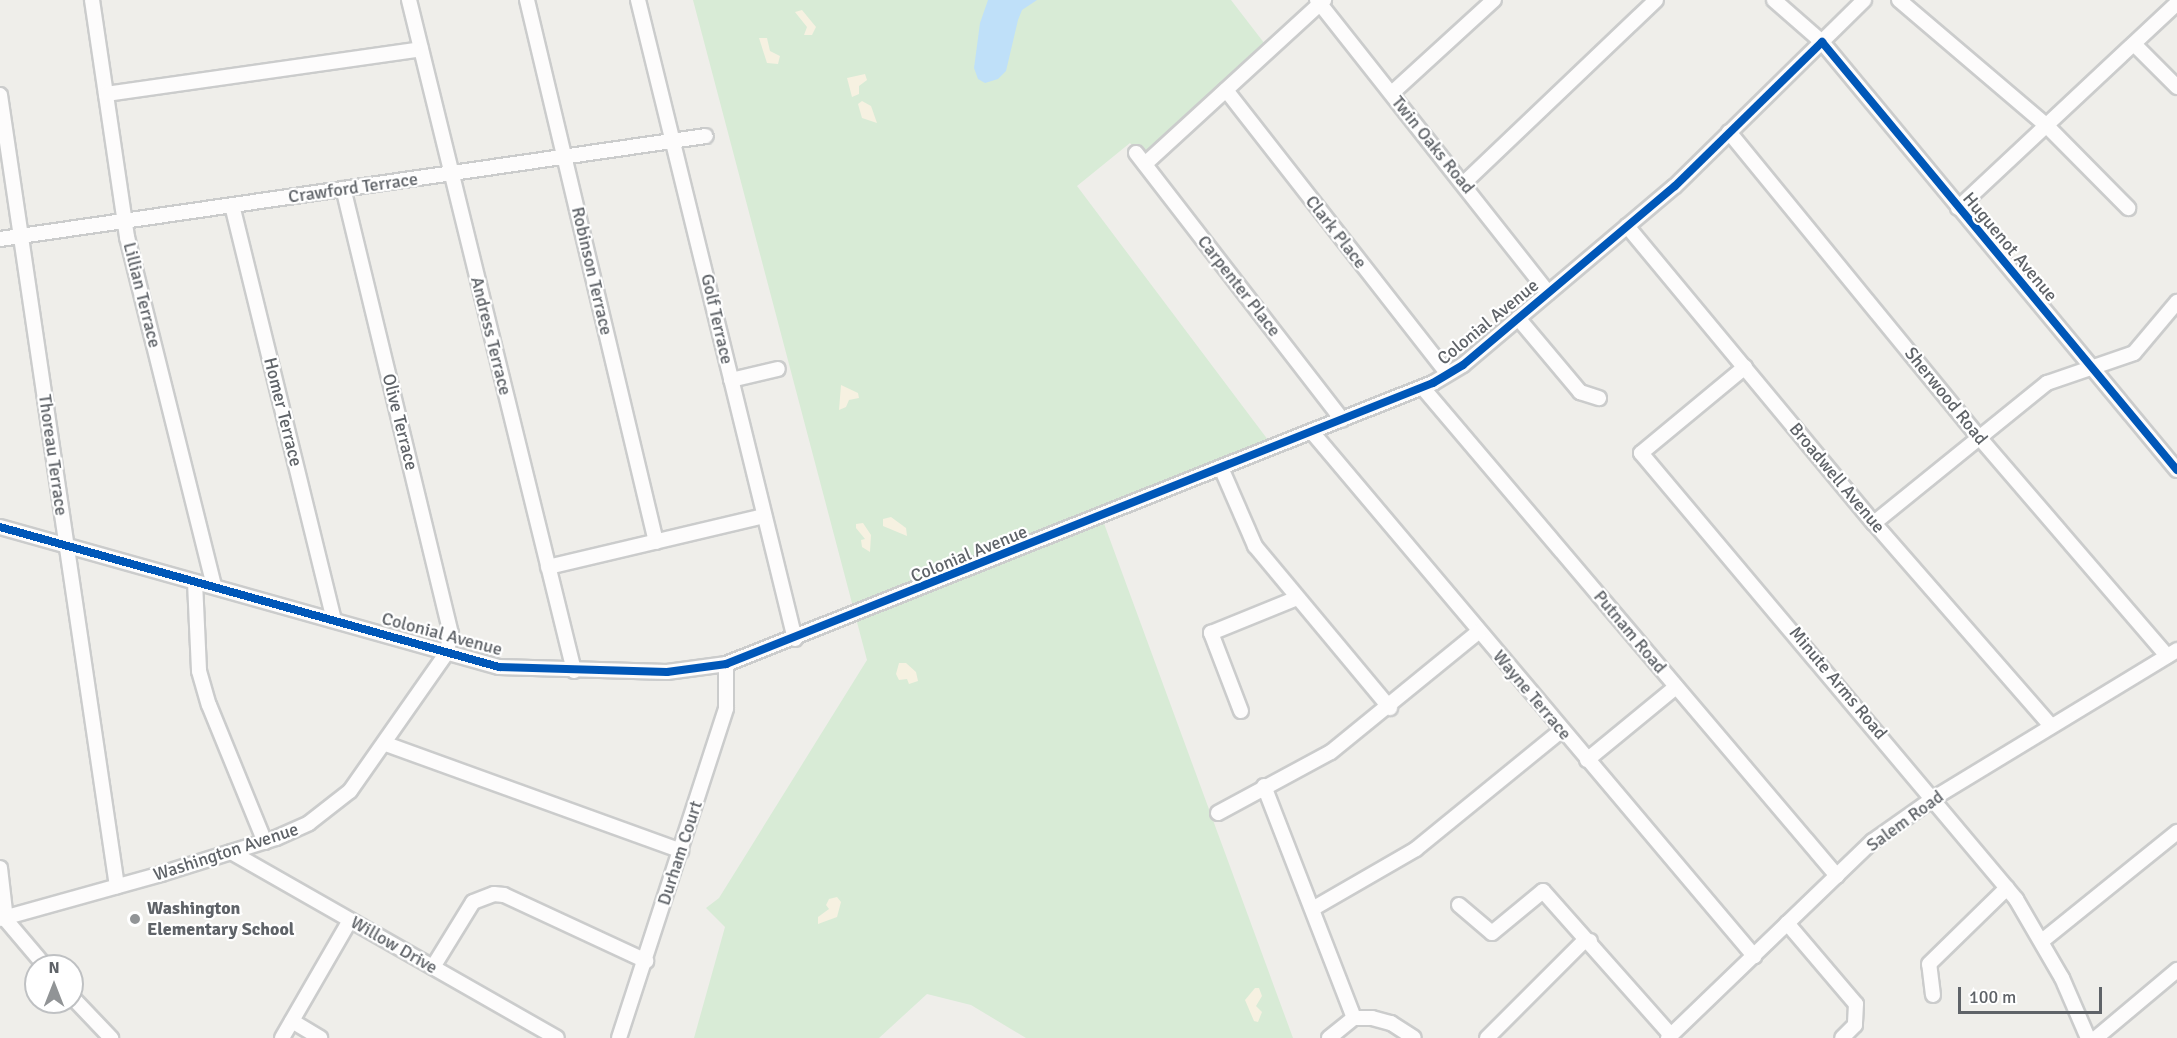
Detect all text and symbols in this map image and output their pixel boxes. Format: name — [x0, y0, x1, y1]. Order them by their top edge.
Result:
street label: Twin Oaks Road — [1387, 92, 1479, 198]
street label: Crawford Terrace — [287, 168, 419, 208]
street label: Huguenot Avenue — [1958, 188, 2062, 306]
street label: Clark Place — [1301, 191, 1371, 273]
street label: Robinson Terrace — [567, 205, 617, 337]
street label: Carpenter Place — [1193, 231, 1285, 341]
street label: Lillian Terrace — [118, 240, 166, 350]
street label: Golf Terrace — [696, 272, 738, 366]
street label: Andress Terrace — [466, 275, 516, 397]
street label: Colonial Avenue — [1433, 275, 1543, 369]
street label: Sherwood Road — [1900, 343, 1992, 449]
street label: Homer Terrace — [259, 355, 307, 469]
street label: Olive Terrace — [378, 372, 422, 472]
street label: Thoreau Terrace — [34, 393, 72, 517]
street label: Broadwell Avenue — [1785, 418, 1889, 538]
street label: Colonial Avenue — [908, 521, 1030, 587]
street label: Putnam Road — [1589, 586, 1671, 678]
street label: Colonial Avenue — [379, 608, 505, 660]
street label: Minute Arms Road — [1785, 622, 1891, 744]
street label: Wayne Terrace — [1488, 646, 1576, 744]
street label: Salem Road — [1862, 786, 1948, 856]
street label: Durham Court — [653, 798, 707, 908]
street label: Washington Avenue — [151, 818, 301, 886]
place label: Washington Elementary School — [147, 898, 294, 940]
street label: Willow Drive — [347, 911, 441, 979]
marker: Washington Elementary School — [128, 912, 142, 926]
north arrow — [24, 954, 84, 1014]
text: N — [48, 958, 60, 978]
scale bar — [1961, 975, 2105, 1013]
text: 100 m — [1969, 986, 2016, 1008]

